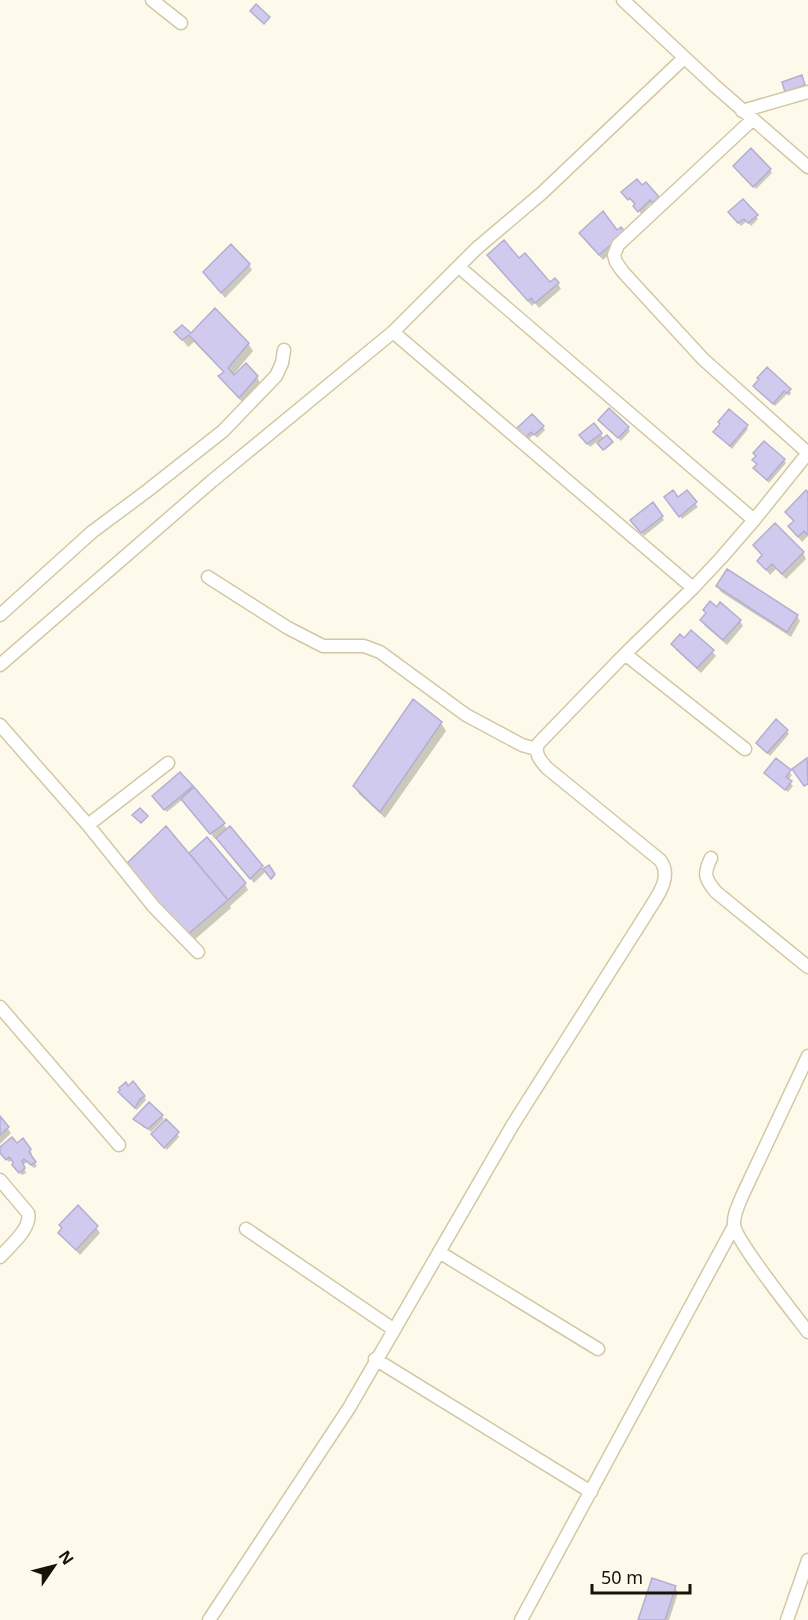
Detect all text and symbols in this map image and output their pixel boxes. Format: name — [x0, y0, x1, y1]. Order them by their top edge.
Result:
north arrow — [24, 1536, 84, 1596]
text: N — [54, 1546, 79, 1569]
scale bar — [592, 1557, 690, 1595]
text: 50 m — [601, 1565, 643, 1589]

